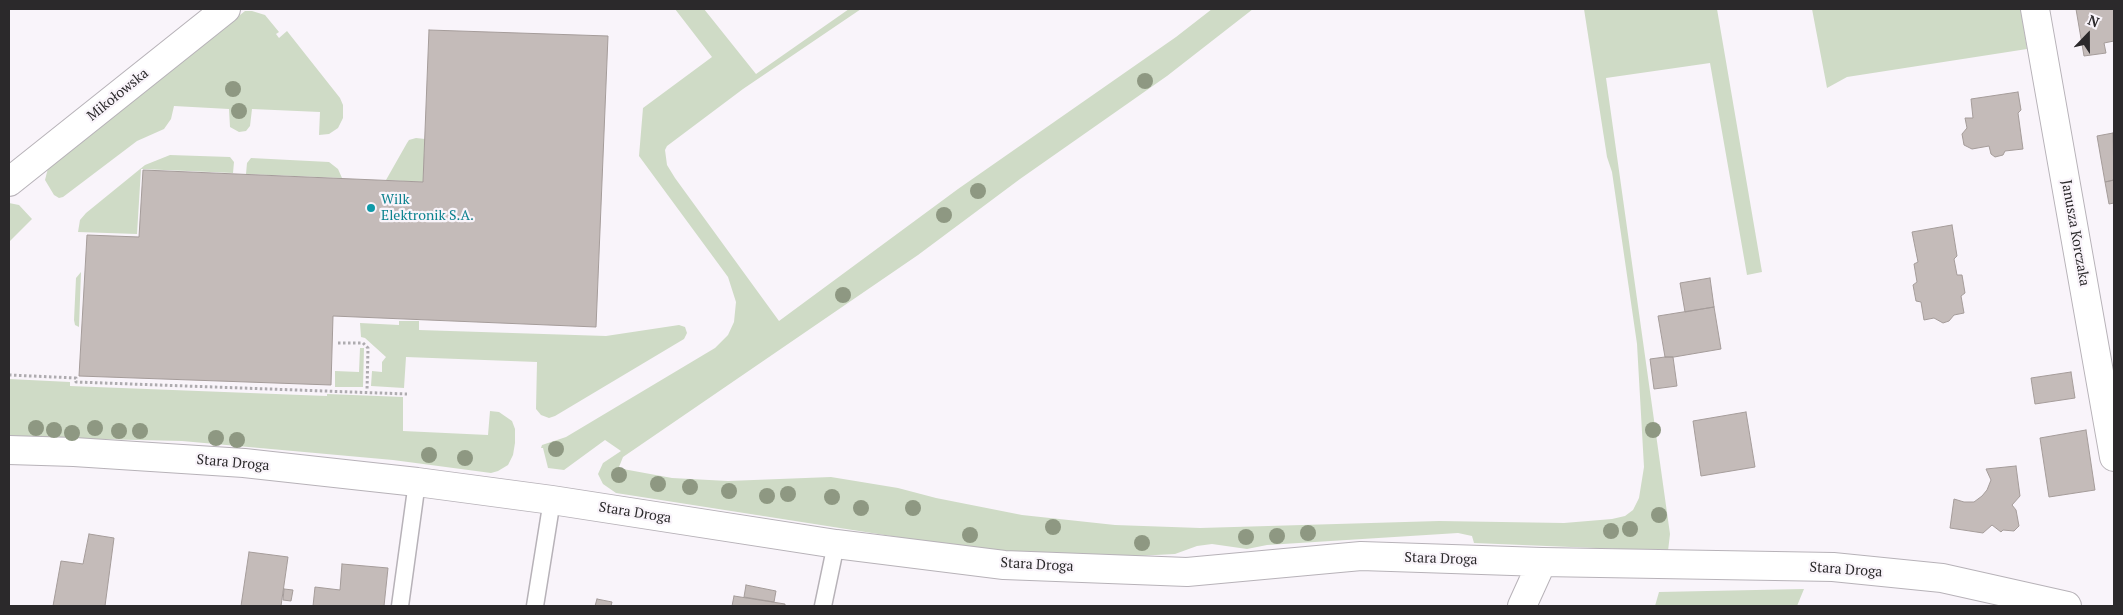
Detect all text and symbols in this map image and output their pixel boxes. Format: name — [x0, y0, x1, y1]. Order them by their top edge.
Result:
north arrow — [2063, 10, 2113, 60]
text: N — [2085, 10, 2102, 31]
street label: Mikołowska — [84, 65, 152, 125]
street label: Janusza Korczaka — [2057, 179, 2093, 287]
place label: Wilk Elektronik S.A. — [381, 192, 474, 224]
marker: Wilk Elektronik S.A. — [365, 202, 377, 214]
street label: Stara Droga — [196, 451, 270, 475]
street label: Stara Droga — [598, 499, 672, 527]
street label: Stara Droga — [1404, 549, 1478, 569]
street label: Stara Droga — [1000, 555, 1074, 575]
street label: Stara Droga — [1809, 559, 1883, 581]

